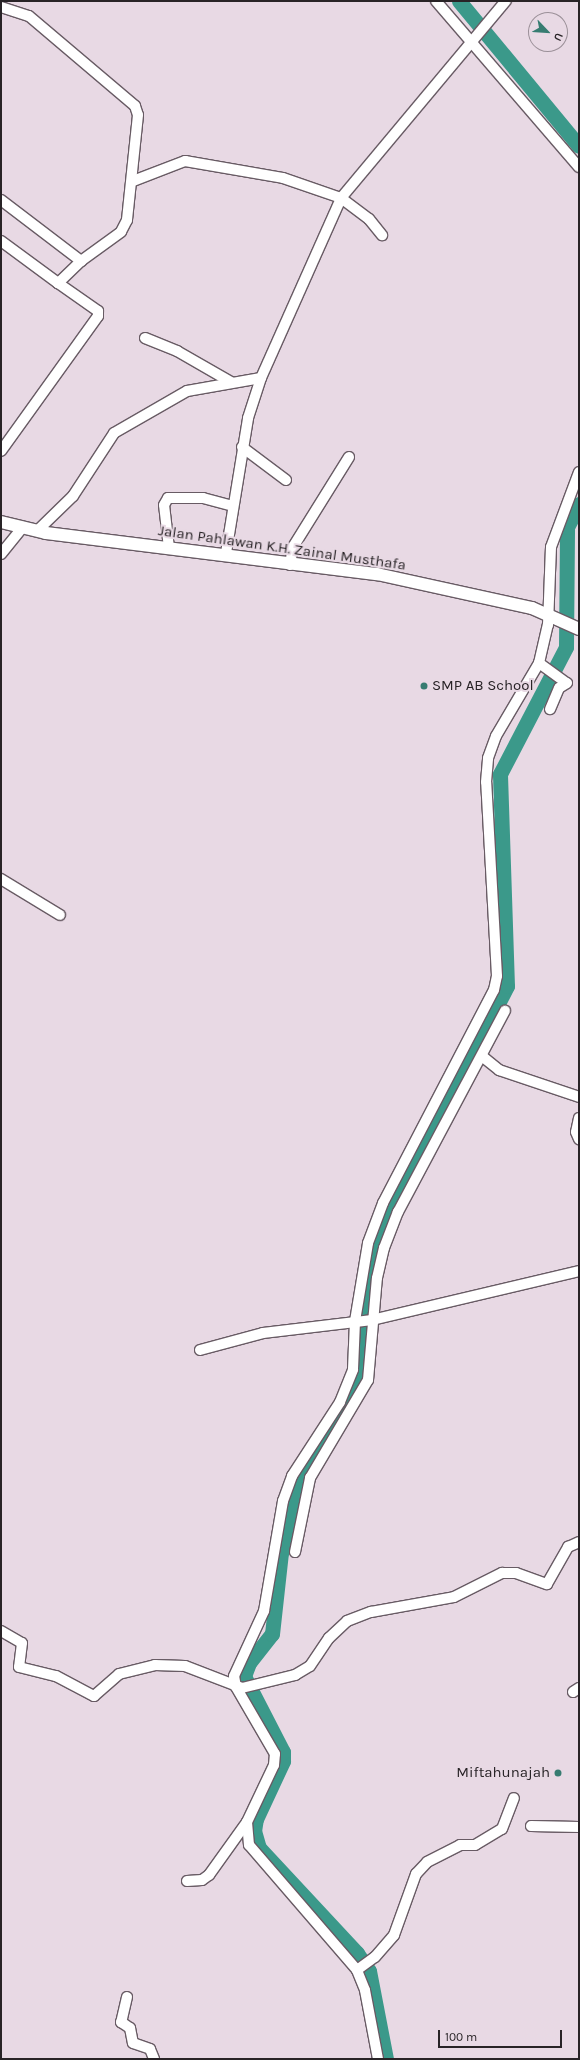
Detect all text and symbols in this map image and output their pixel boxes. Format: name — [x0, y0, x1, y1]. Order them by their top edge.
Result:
north arrow — [528, 12, 568, 52]
text: U — [551, 31, 566, 43]
street label: Jalan Pahlawan K.H. Zainal Musthafa — [157, 522, 407, 574]
place label: SMP AB School — [432, 677, 534, 695]
marker: SMP AB School — [419, 681, 429, 691]
place label: Miftahunajah — [456, 1764, 550, 1782]
marker: Miftahunajah — [553, 1768, 563, 1778]
scale bar — [440, 2022, 564, 2048]
text: 100 m — [445, 2030, 477, 2044]

